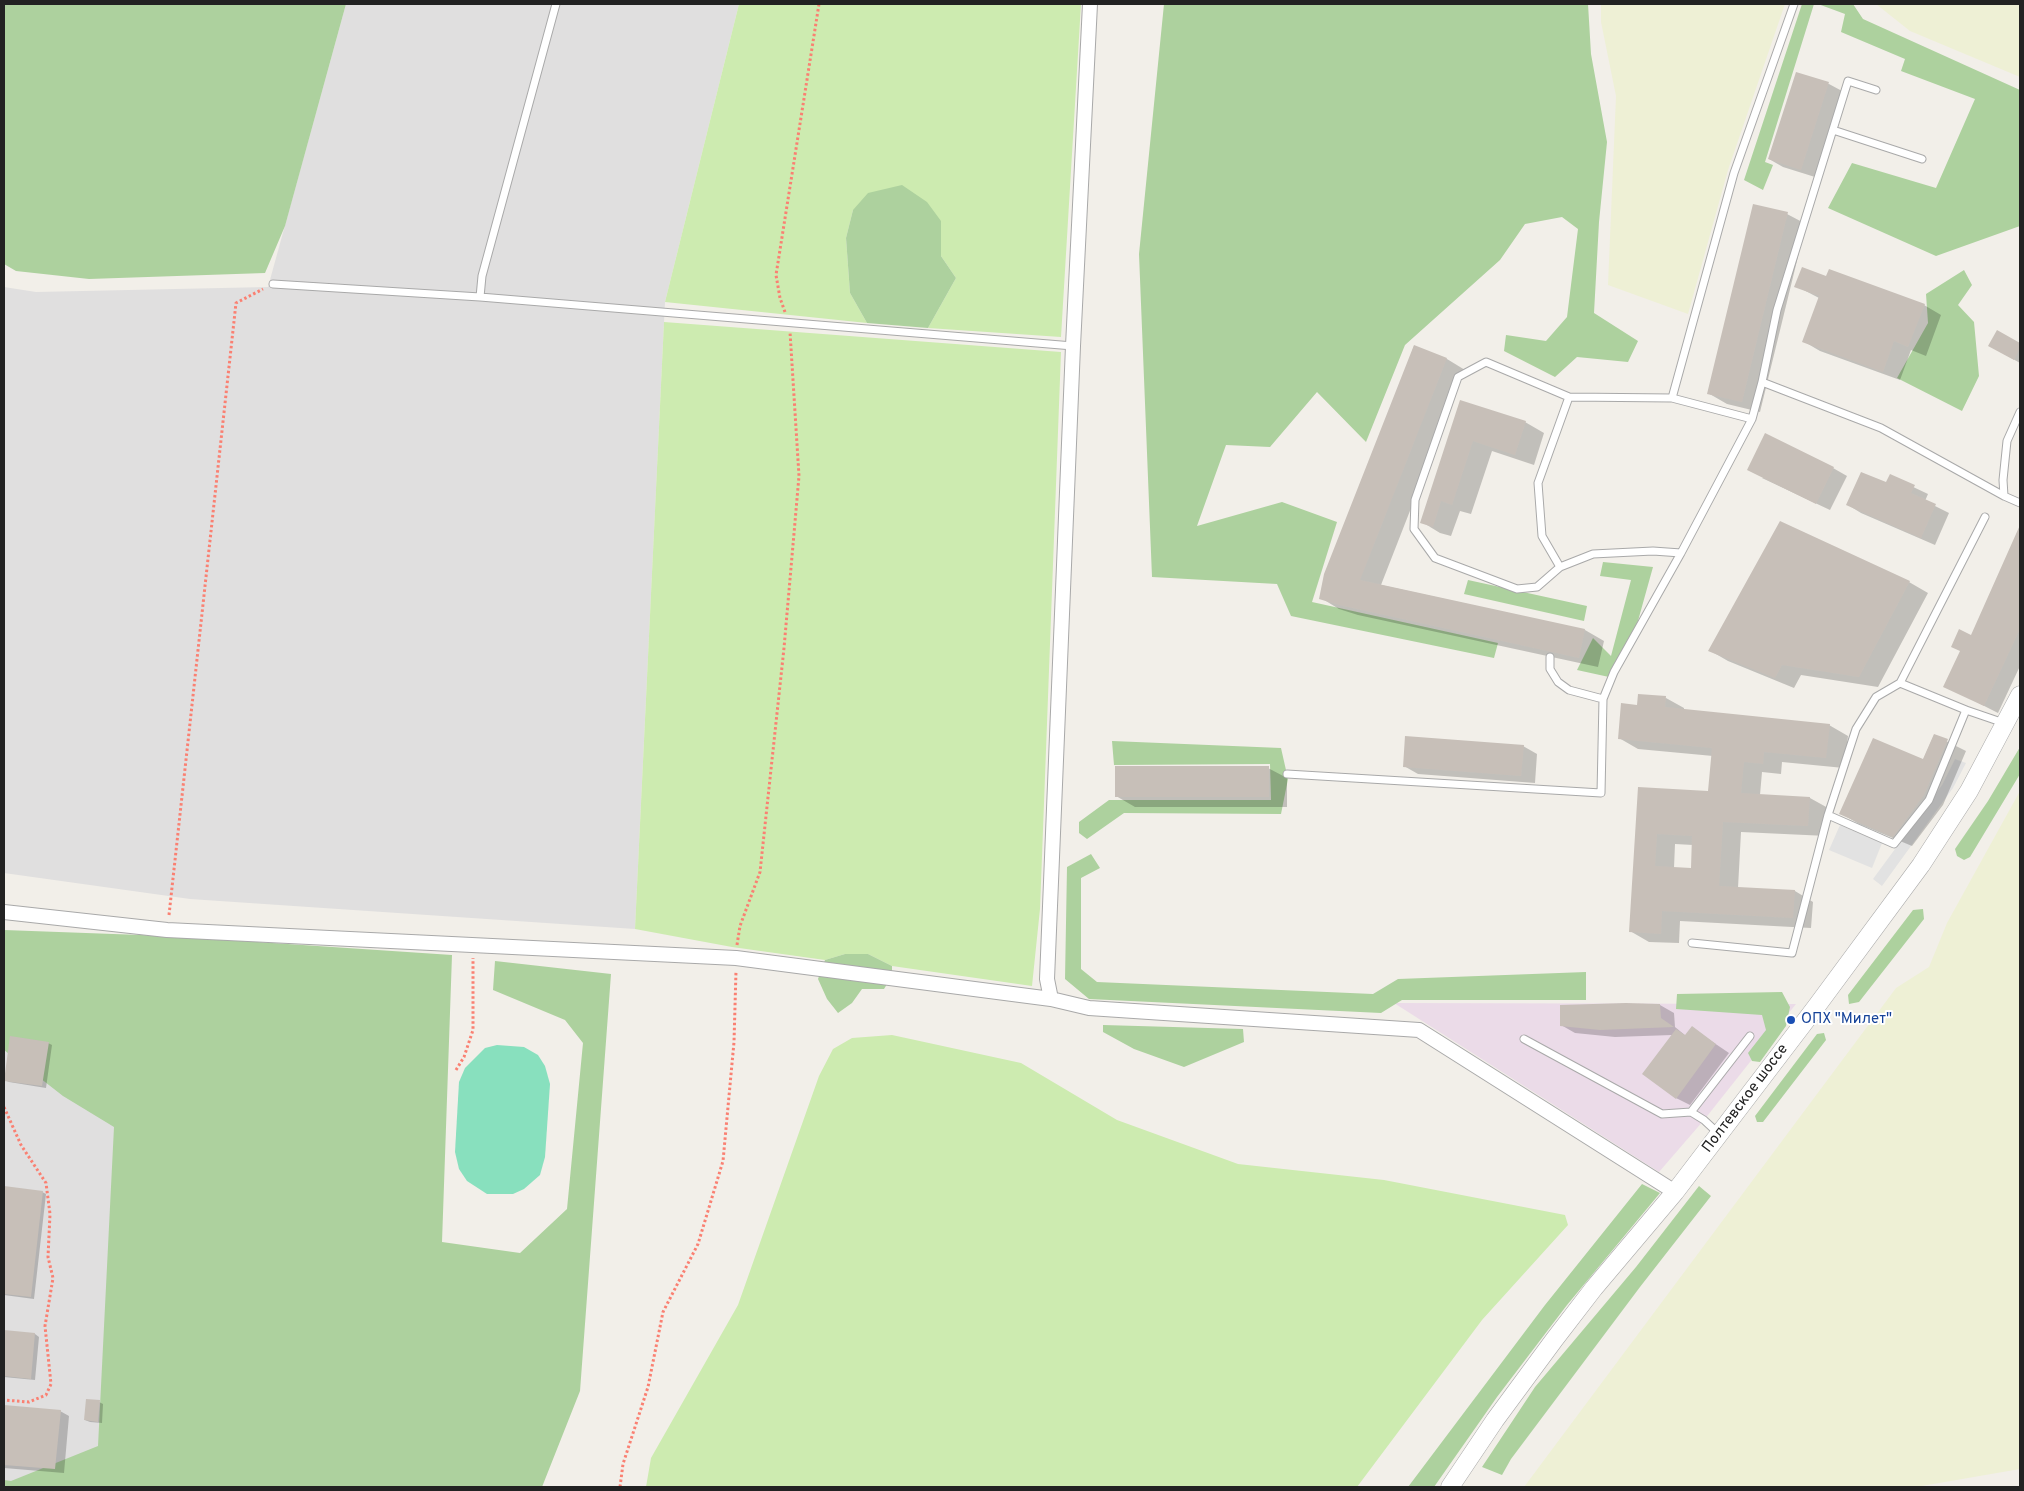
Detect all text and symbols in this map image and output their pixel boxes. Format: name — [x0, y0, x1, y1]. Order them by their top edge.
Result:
place label: ОПХ "Милет" — [1801, 1011, 1892, 1029]
marker: ОПХ "Милет" — [1785, 1014, 1797, 1026]
street label: Полтевское шоссе — [1699, 1041, 1793, 1157]

